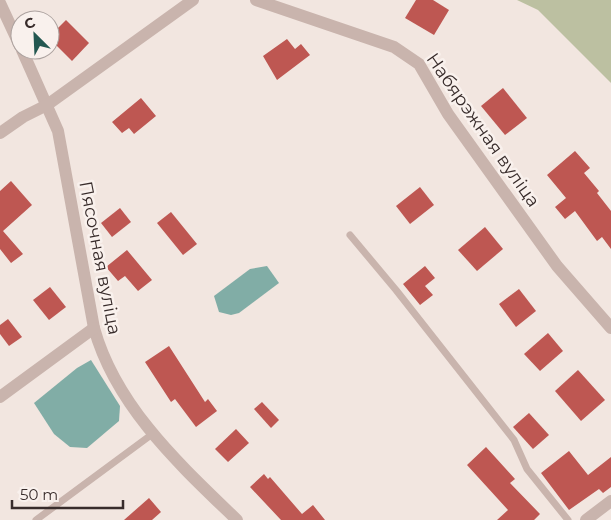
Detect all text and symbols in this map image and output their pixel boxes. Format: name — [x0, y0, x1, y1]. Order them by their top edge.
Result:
north arrow — [10, 10, 60, 60]
text: С — [21, 13, 38, 33]
street label: Набярэжная вуліца — [422, 49, 544, 211]
street label: Пясочная вуліца — [74, 179, 126, 337]
scale bar — [12, 478, 124, 510]
text: 50 m — [20, 485, 58, 504]

